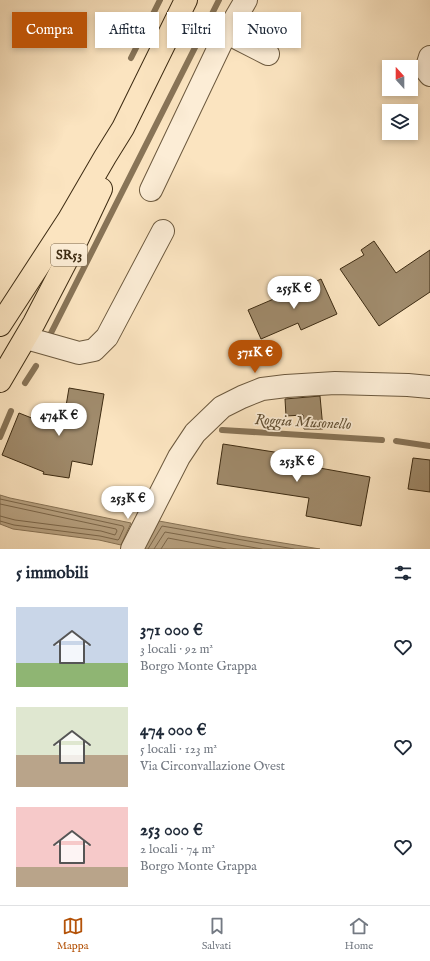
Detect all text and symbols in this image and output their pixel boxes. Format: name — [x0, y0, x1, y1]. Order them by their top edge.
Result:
chip: Compra — [12, 12, 87, 48]
chip: Affitta — [95, 12, 159, 48]
chip: Filtri — [167, 12, 225, 48]
chip: Nuovo — [233, 12, 301, 48]
north arrow — [382, 60, 418, 96]
map controls — [382, 60, 418, 140]
button: layers — [382, 104, 418, 140]
road number: SR53 — [51, 244, 87, 266]
pin: 255K € — [261, 276, 327, 310]
text: 255K € — [276, 280, 312, 297]
pin: 371K € — [222, 340, 288, 374]
text: 371K € — [237, 344, 273, 361]
pin: 474K € — [26, 403, 92, 437]
text: 474K € — [40, 407, 78, 424]
water label: Roggia Musonello — [254, 410, 352, 435]
pin: 253K € — [264, 449, 330, 483]
text: 253K € — [279, 453, 315, 470]
pin: 253K € — [95, 486, 161, 520]
text: 253K € — [110, 490, 146, 507]
icon: filters — [392, 562, 414, 584]
text: 5 immobili — [16, 563, 89, 584]
text: 371 000 € — [140, 620, 203, 641]
icon: home — [48, 623, 96, 671]
icon: heart — [392, 636, 414, 658]
text: 3 locali · 92 m² — [140, 641, 213, 658]
text: Borgo Monte Grappa — [140, 658, 257, 675]
text: 474 000 € — [140, 720, 206, 741]
icon: home — [48, 723, 96, 771]
icon: heart — [392, 736, 414, 758]
text: 5 locali · 123 m² — [140, 741, 217, 758]
text: Via Circonvallazione Ovest — [140, 758, 285, 775]
text: 253 000 € — [140, 820, 203, 841]
icon: home — [48, 823, 96, 871]
icon: heart — [392, 836, 414, 858]
text: 2 locali · 74 m² — [140, 841, 215, 858]
text: Borgo Monte Grappa — [140, 858, 257, 875]
tab: Mappa — [57, 915, 88, 953]
tab: Salvati — [202, 915, 231, 953]
tab: Home — [345, 915, 373, 953]

